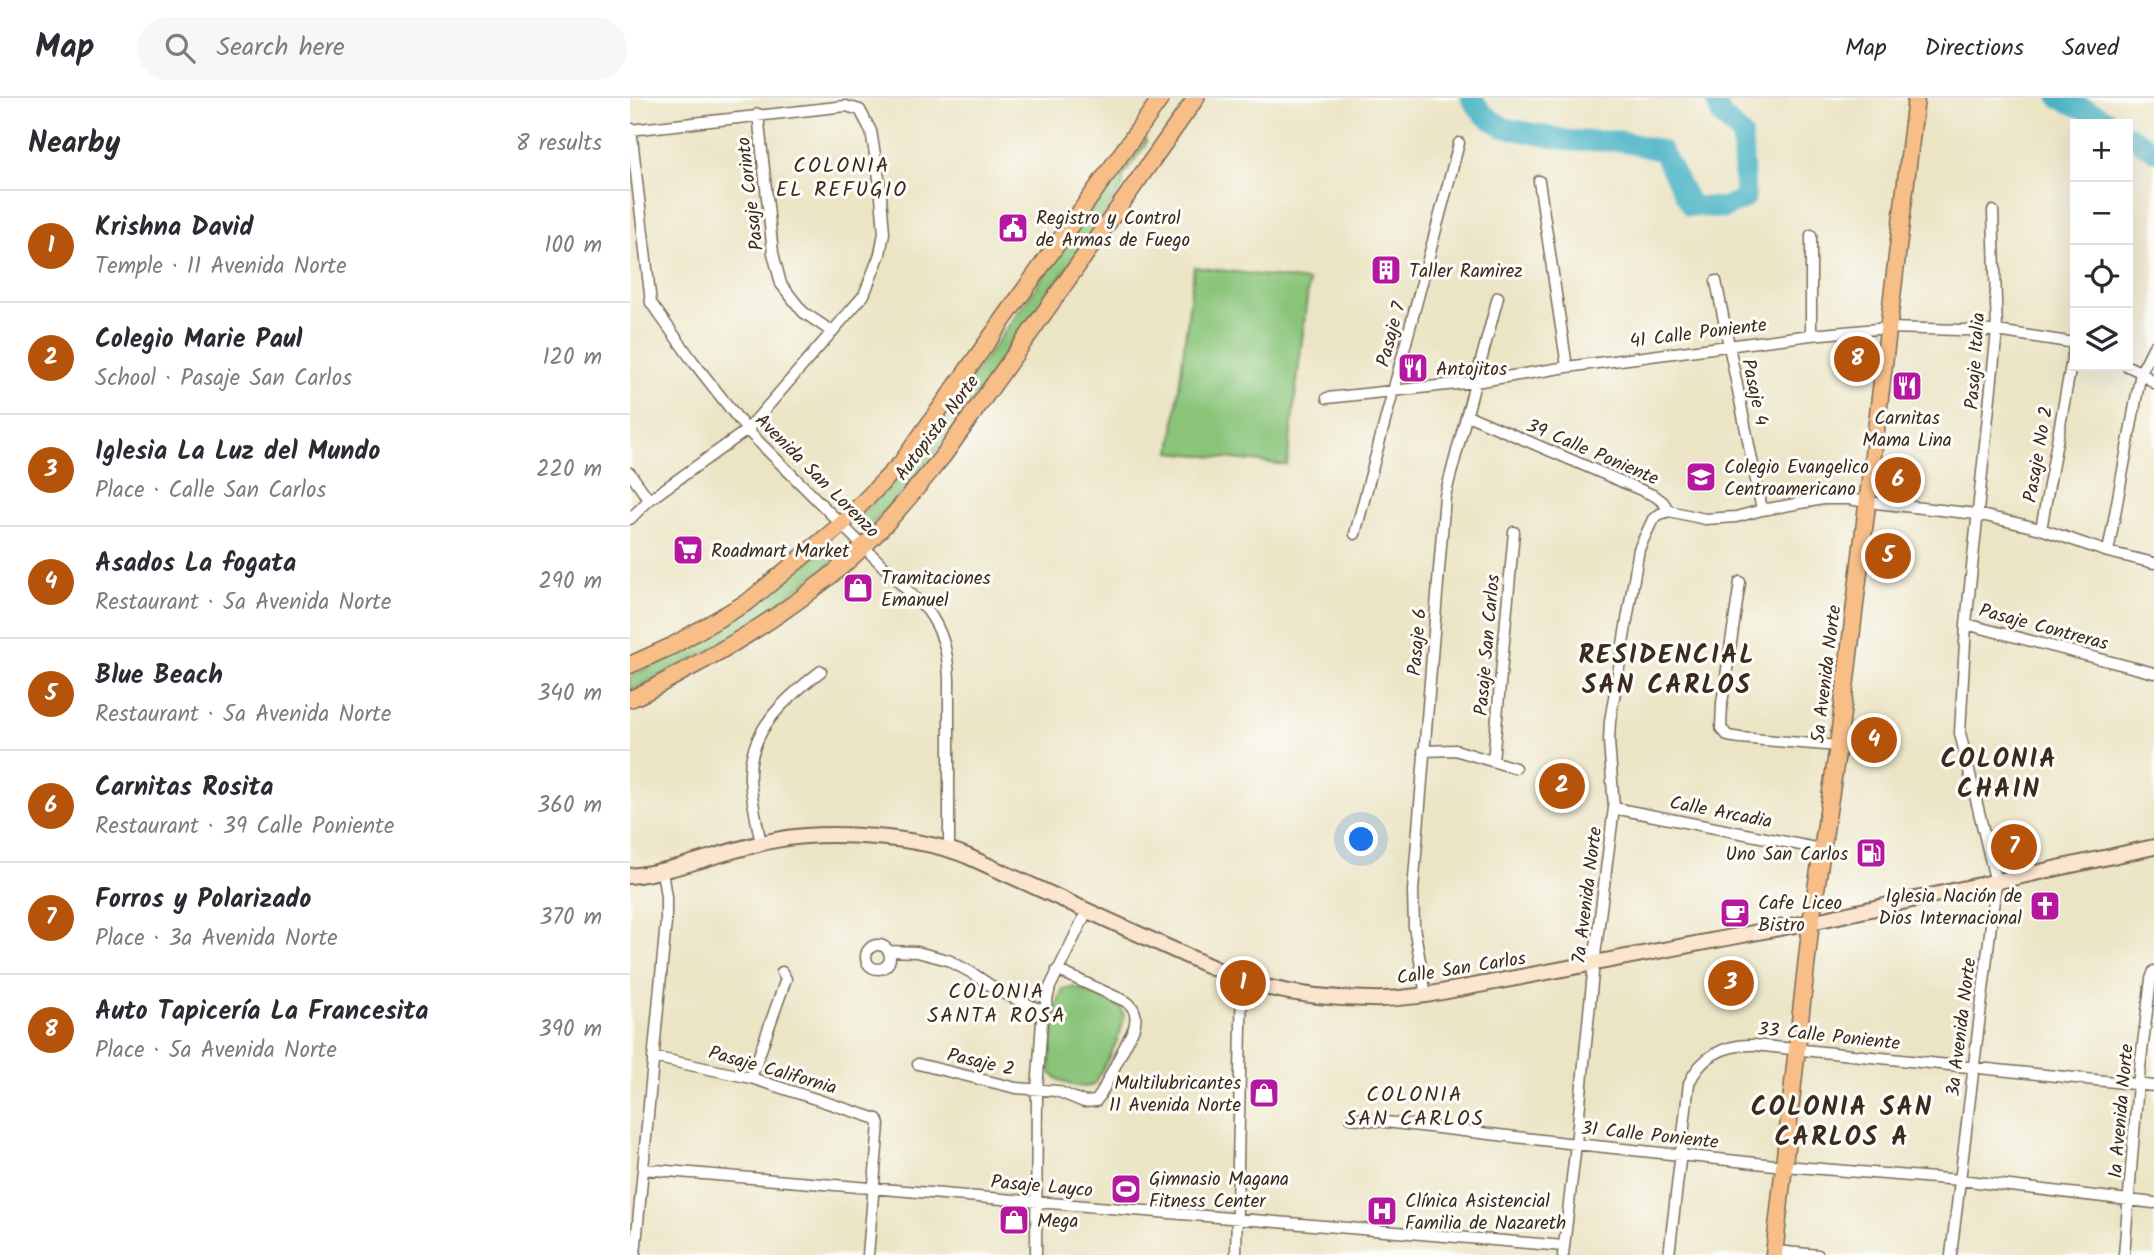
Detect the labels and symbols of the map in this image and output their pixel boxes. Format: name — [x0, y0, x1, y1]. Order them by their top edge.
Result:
street label: Pasaje Corinto — [729, 135, 773, 252]
district label: COLONIA EL REFUGIO — [776, 150, 908, 207]
place label: Registro y Control de Armas de Fuego — [1036, 204, 1190, 256]
public building icon: Registro y Control de Armas de Fuego — [996, 211, 1030, 245]
building icon: Taller Ramirez — [1369, 253, 1403, 287]
place label: Taller Ramirez — [1409, 257, 1523, 287]
street label: Pasaje 7 — [1369, 298, 1415, 370]
street label: 41 Calle Poniente — [1628, 311, 1769, 357]
street label: Pasaje Italia — [1958, 311, 1994, 411]
pin: 8 — [1834, 333, 1880, 385]
restaurant icon: Antojitos — [1396, 351, 1430, 385]
place label: Antojitos — [1436, 355, 1507, 385]
street label: Pasaje 4 — [1732, 356, 1776, 429]
street label: Autopista Norte — [888, 369, 988, 488]
restaurant icon: Carnitas Mama Lina — [1890, 369, 1924, 403]
place label: Carnitas Mama Lina — [1862, 404, 1952, 456]
street label: Pasaje No 2 — [2016, 404, 2062, 505]
street label: Avenida San Lorenzo — [747, 407, 886, 546]
street label: 39 Calle Poniente — [1521, 411, 1664, 494]
place label: Colegio Evangelico Centroamericano — [1724, 453, 1869, 505]
pin: 6 — [1875, 454, 1921, 506]
school or university icon: Colegio Evangelico Centroamericano — [1684, 460, 1718, 494]
pin: 5 — [1865, 530, 1911, 582]
supermarket icon: Roadmart Market — [671, 533, 705, 567]
place label: Roadmart Market — [711, 537, 850, 567]
place label: Tramitaciones Emanuel — [881, 564, 991, 616]
shop icon: Tramitaciones Emanuel — [841, 571, 875, 605]
street label: Pasaje San Carlos — [1467, 573, 1509, 717]
street label: Pasaje Contreras — [1975, 596, 2112, 660]
street label: 5a Avenida Norte — [1804, 603, 1850, 745]
street label: Pasaje 6 — [1400, 607, 1436, 677]
district label: RESIDENCIAL SAN CARLOS — [1578, 635, 1756, 707]
pin: 4 — [1851, 714, 1897, 766]
district label: COLONIA CHAIN — [1940, 739, 2058, 811]
pin: 2 — [1539, 760, 1585, 812]
street label: Calle Arcadia — [1667, 788, 1774, 838]
pin: 7 — [1991, 821, 2037, 873]
your location — [1344, 822, 1378, 856]
street label: 7a Avenida Norte — [1565, 825, 1611, 965]
fuel station icon: Uno San Carlos — [1854, 836, 1888, 870]
place label: Uno San Carlos — [1726, 840, 1848, 870]
place label: Iglesia Nación de Dios Internacional — [1878, 882, 2022, 934]
place label: Cafe Liceo Bistro — [1758, 889, 1842, 941]
church icon: Iglesia Nación de Dios Internacional — [2028, 889, 2062, 923]
cafe icon: Cafe Liceo Bistro — [1718, 896, 1752, 930]
street label: Calle San Carlos — [1395, 944, 1528, 994]
street label: 3a Avenida Norte — [1939, 956, 1985, 1098]
pin: 1 — [1220, 957, 1266, 1009]
pin: 3 — [1708, 957, 1754, 1009]
district label: COLONIA SANTA ROSA — [927, 976, 1067, 1033]
street label: 33 Calle Poniente — [1756, 1015, 1902, 1059]
street label: Pasaje California — [705, 1038, 840, 1104]
street label: Pasaje 2 — [944, 1041, 1017, 1085]
street label: 1a Avenida Norte — [2101, 1042, 2143, 1180]
place label: Multilubricantes 11 Avenida Norte — [1109, 1069, 1241, 1121]
shop icon: Multilubricantes 11 Avenida Norte — [1247, 1076, 1281, 1110]
district label: COLONIA SAN CARLOS — [1345, 1079, 1485, 1136]
district label: COLONIA SAN CARLOS A — [1751, 1087, 1933, 1159]
street label: 31 Calle Poniente — [1579, 1114, 1721, 1158]
place label: Gimnasio Magana Fitness Center — [1149, 1165, 1289, 1217]
street label: Pasaje Layco — [989, 1168, 1094, 1206]
sports icon: Gimnasio Magana Fitness Center — [1109, 1172, 1143, 1206]
place label: Clínica Asistencial Familia de Nazareth — [1405, 1187, 1566, 1239]
hospital icon: Clínica Asistencial Familia de Nazareth — [1365, 1194, 1399, 1228]
shop icon: Mega — [997, 1203, 1031, 1237]
place label: Mega — [1037, 1207, 1078, 1237]

